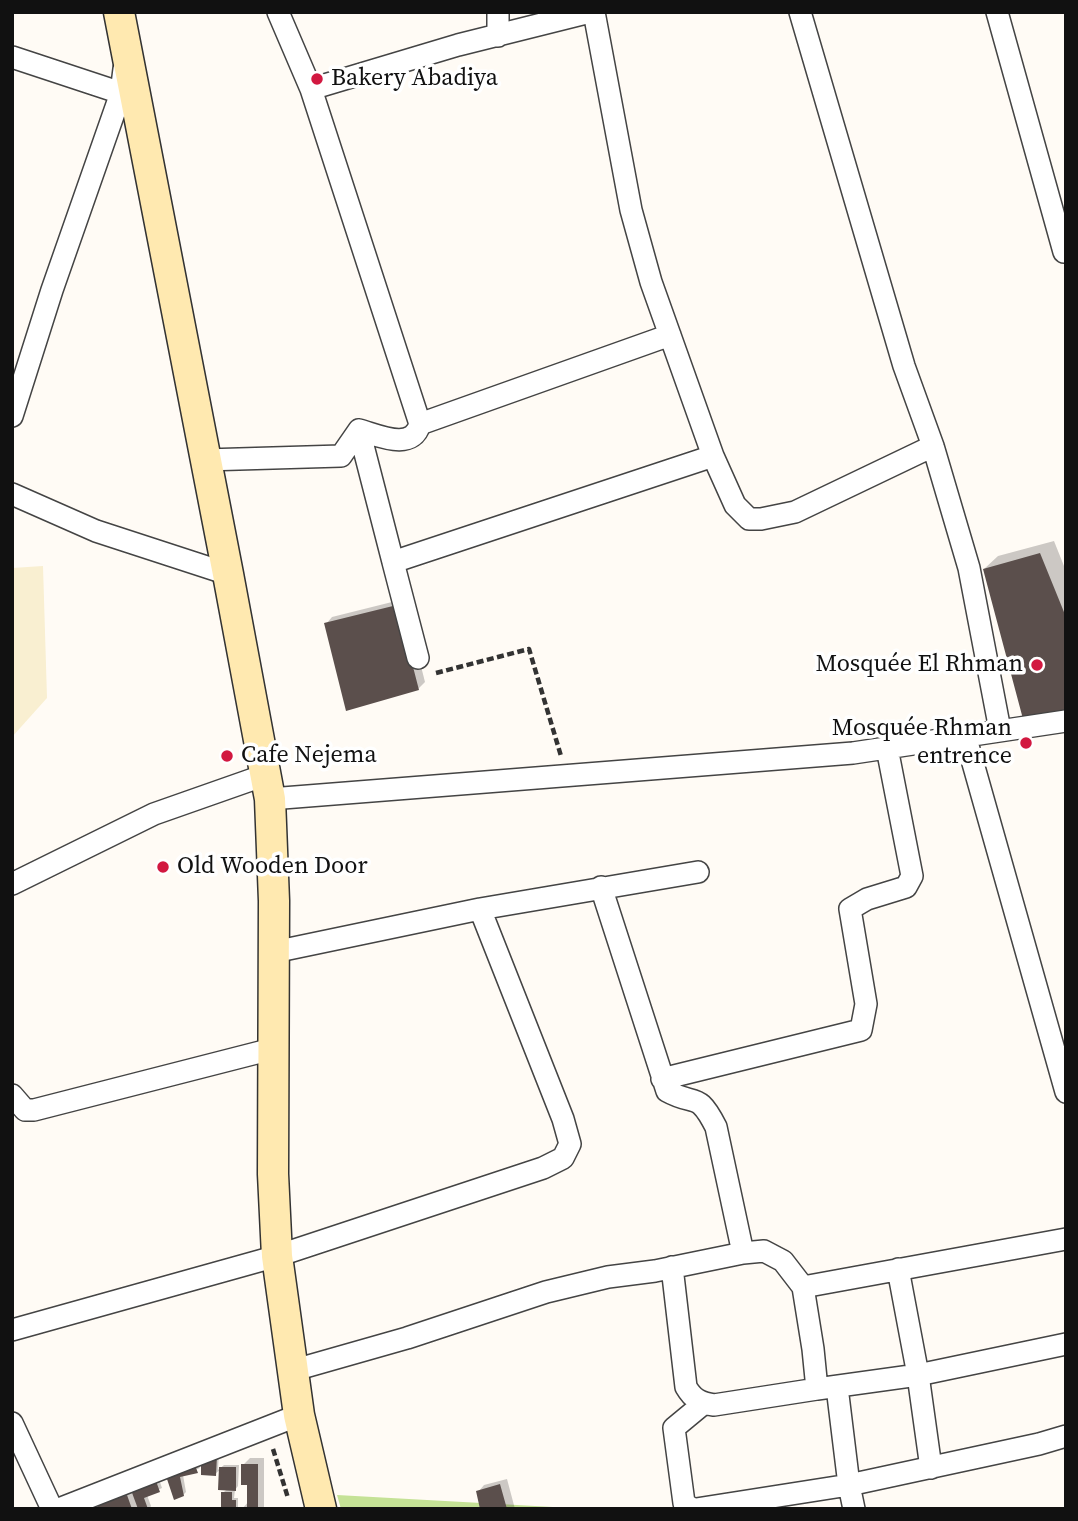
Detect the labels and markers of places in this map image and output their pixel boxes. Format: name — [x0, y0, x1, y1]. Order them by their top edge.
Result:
place label: Bakery Abadiya — [331, 65, 498, 93]
marker: Bakery Abadiya — [309, 71, 325, 87]
place label: Mosquée El Rhman — [816, 651, 1023, 679]
marker: Mosquée El Rhman — [1029, 657, 1045, 673]
place label: Mosquée Rhman entrence — [832, 715, 1012, 771]
marker: Mosquée Rhman entrence — [1018, 735, 1034, 751]
place label: Cafe Nejema — [241, 742, 377, 770]
marker: Cafe Nejema — [219, 748, 235, 764]
place label: Old Wooden Door — [177, 853, 368, 881]
marker: Old Wooden Door — [155, 859, 171, 875]

